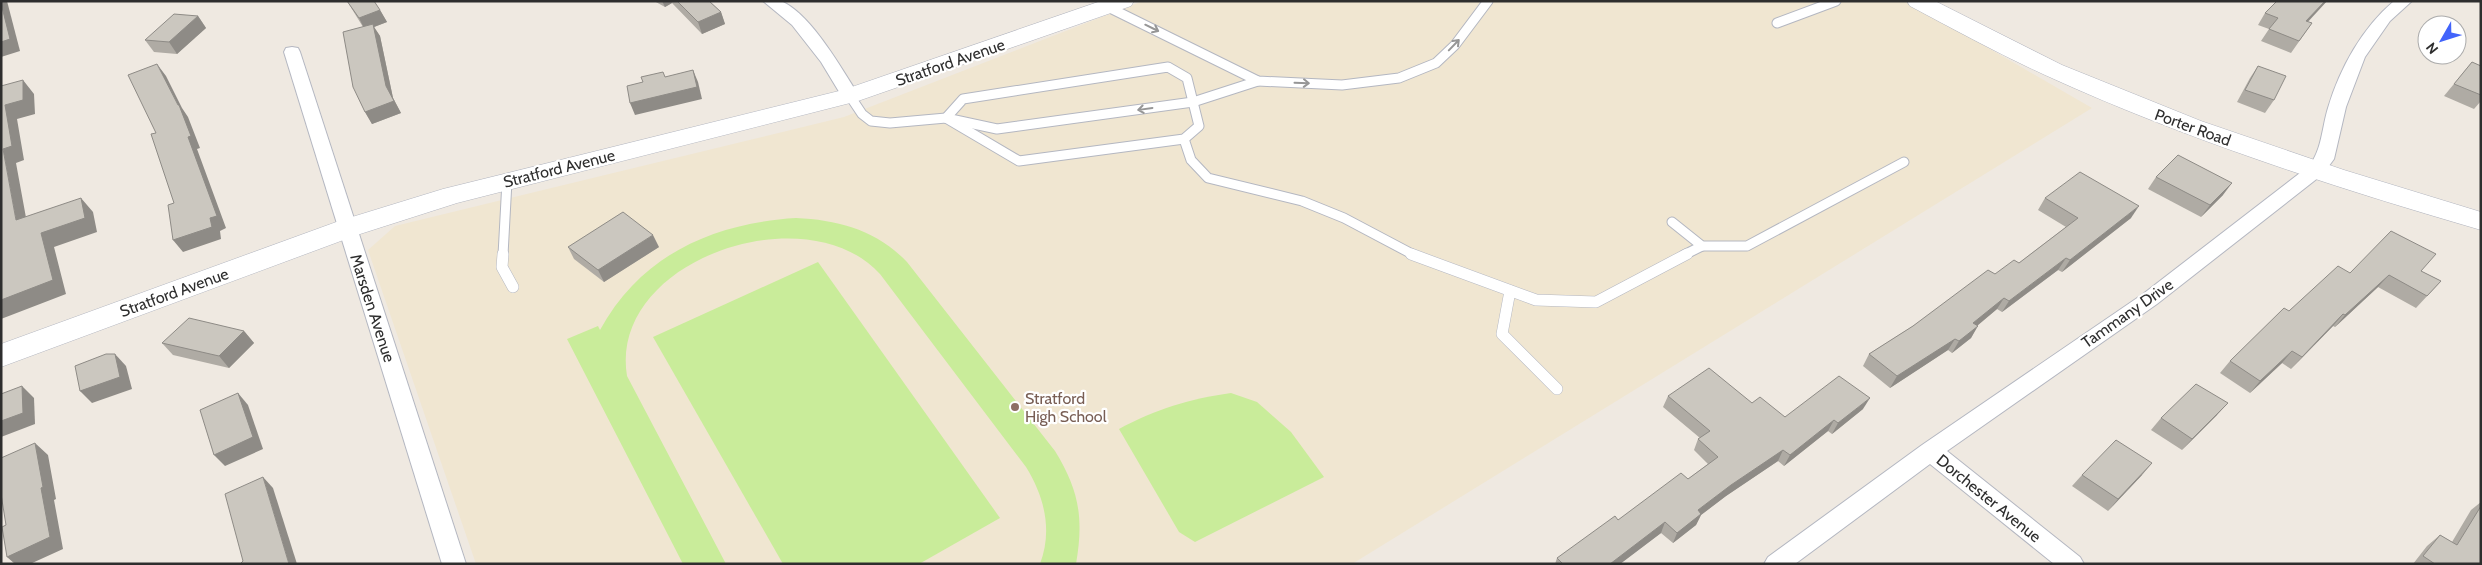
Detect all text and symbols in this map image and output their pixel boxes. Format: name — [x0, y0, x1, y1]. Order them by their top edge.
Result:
north arrow — [2417, 15, 2467, 65]
one-way arrow — [1144, 24, 1159, 34]
street label: Stratford Avenue — [893, 35, 1007, 90]
one-way arrow — [1448, 39, 1460, 52]
text: N — [2422, 39, 2442, 58]
one-way arrow — [1294, 78, 1310, 88]
one-way arrow — [1137, 104, 1153, 114]
street label: Porter Road — [2152, 105, 2234, 150]
street label: Stratford Avenue — [501, 145, 617, 192]
street label: Marsden Avenue — [346, 252, 399, 365]
street label: Stratford Avenue — [117, 264, 231, 321]
street label: Tammany Drive — [2078, 275, 2177, 352]
place label: Stratford High School — [1025, 389, 1107, 426]
marker: Stratford High School — [1009, 401, 1021, 413]
street label: Dorchester Avenue — [1933, 450, 2045, 546]

